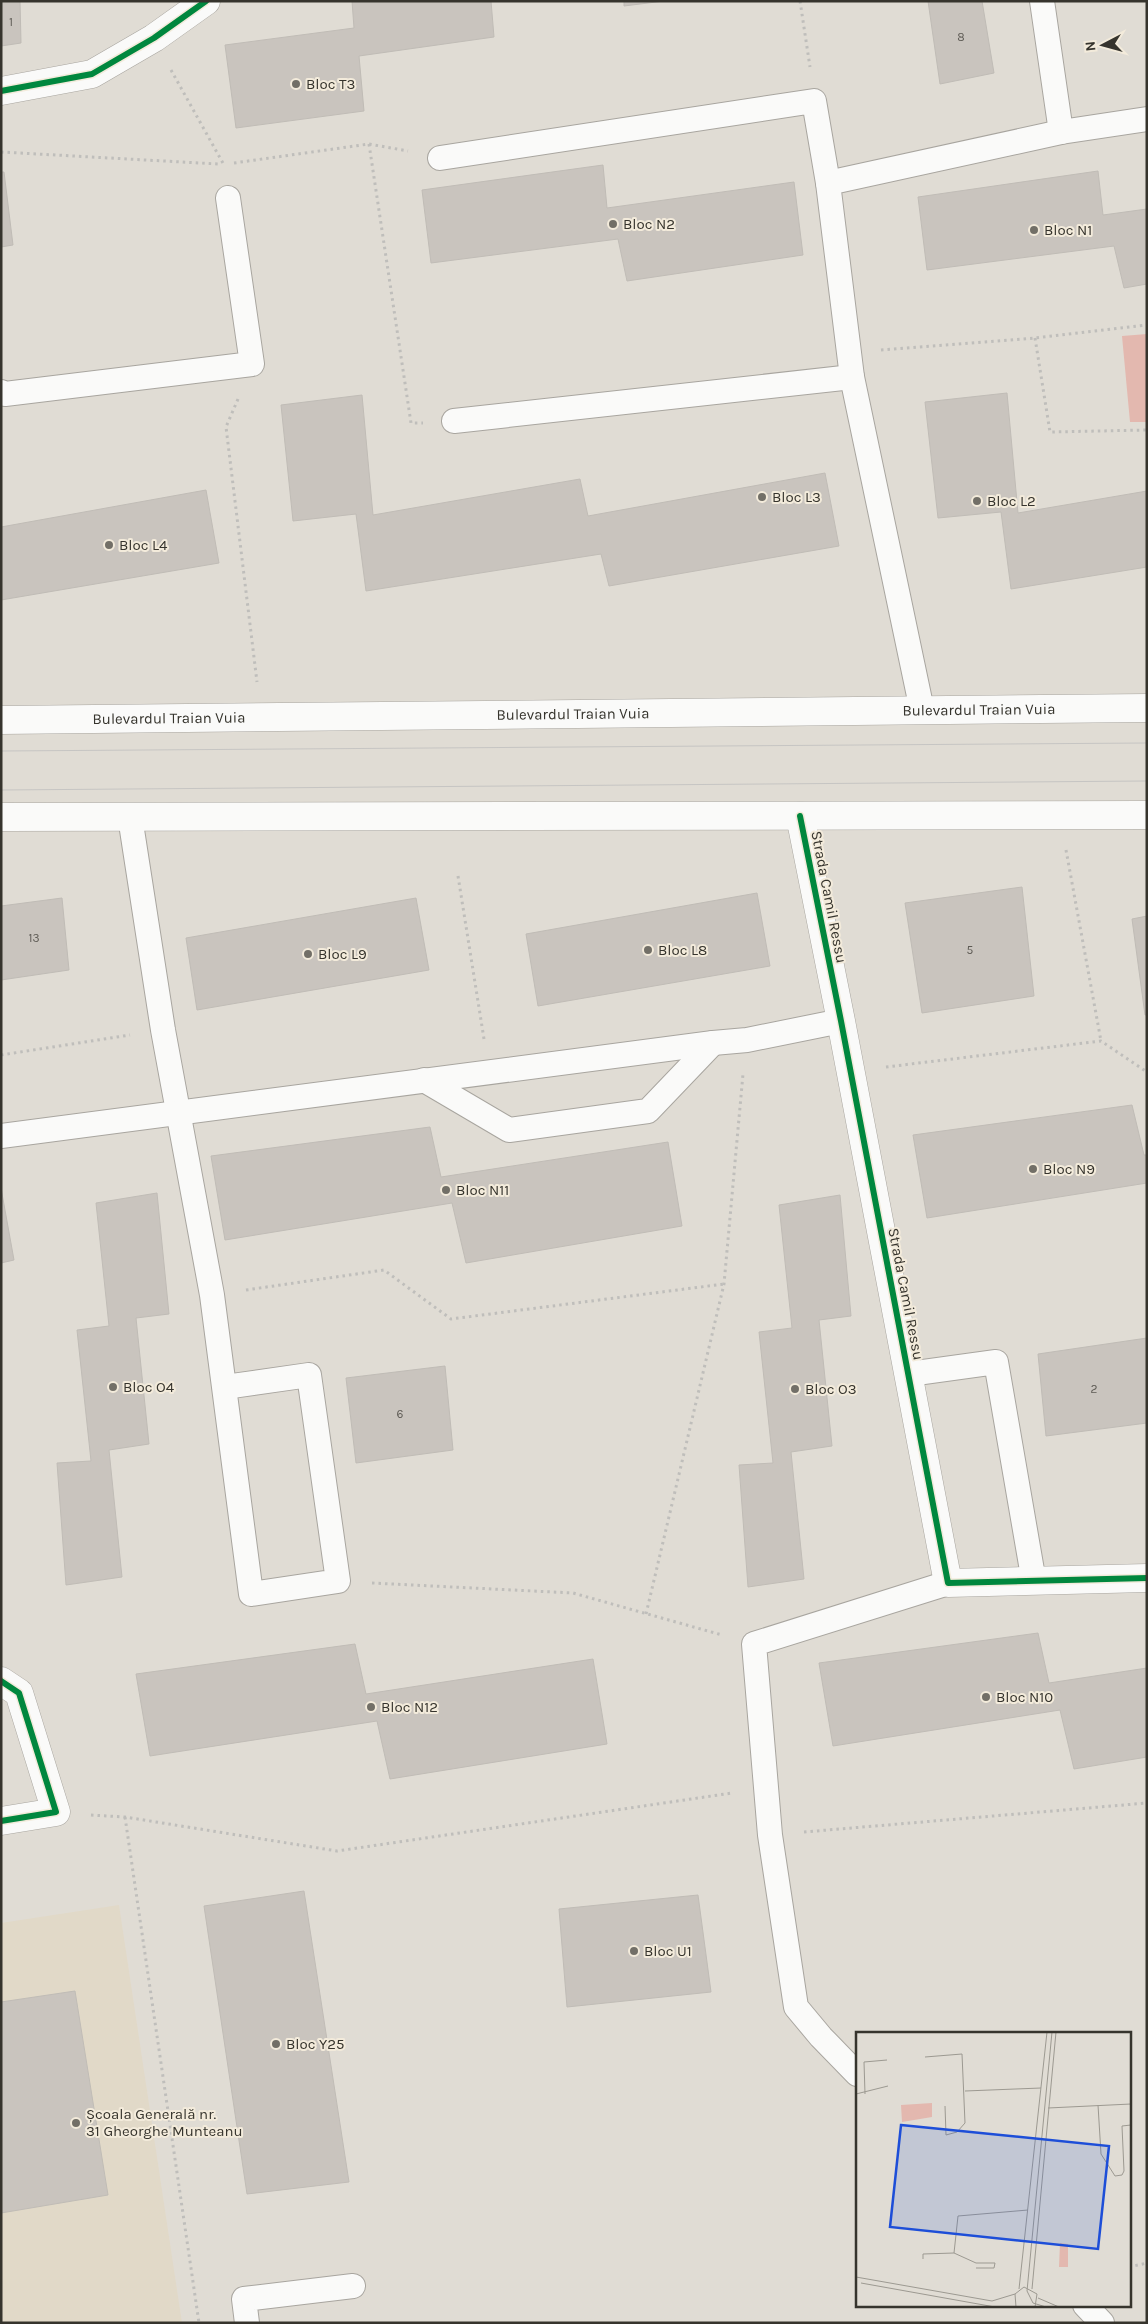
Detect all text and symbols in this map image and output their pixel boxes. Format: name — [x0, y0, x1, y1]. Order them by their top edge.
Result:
house number: 1 — [9, 15, 13, 29]
north arrow — [1078, 20, 1128, 70]
house number: 8 — [957, 30, 965, 44]
text: N — [1082, 40, 1100, 52]
place label: Bloc T3 — [306, 75, 355, 93]
marker: Bloc T3 — [290, 78, 302, 90]
place label: Bloc N2 — [623, 215, 675, 233]
marker: Bloc N2 — [607, 218, 619, 230]
place label: Bloc N1 — [1044, 221, 1092, 239]
marker: Bloc N1 — [1028, 224, 1040, 236]
place label: Bloc L3 — [772, 488, 821, 506]
marker: Bloc L3 — [756, 491, 768, 503]
place label: Bloc L2 — [987, 492, 1036, 510]
marker: Bloc L2 — [971, 495, 983, 507]
place label: Bloc L4 — [119, 536, 168, 554]
marker: Bloc L4 — [103, 539, 115, 551]
street label: Bulevardul Traian Vuia — [902, 700, 1056, 720]
street label: Bulevardul Traian Vuia — [496, 704, 650, 724]
street label: Bulevardul Traian Vuia — [92, 708, 246, 728]
street label: Strada Camil Ressu — [807, 829, 851, 965]
house number: 13 — [28, 931, 40, 945]
place label: Bloc L8 — [658, 941, 707, 959]
house number: 5 — [967, 943, 974, 957]
marker: Bloc L8 — [642, 944, 654, 956]
place label: Bloc L9 — [318, 945, 367, 963]
marker: Bloc L9 — [302, 948, 314, 960]
place label: Bloc N9 — [1043, 1160, 1095, 1178]
marker: Bloc N9 — [1027, 1163, 1039, 1175]
place label: Bloc N11 — [456, 1181, 509, 1199]
marker: Bloc N11 — [440, 1184, 452, 1196]
street label: Strada Camil Ressu — [884, 1226, 928, 1362]
place label: Bloc O4 — [123, 1378, 175, 1396]
place label: Bloc O3 — [805, 1380, 857, 1398]
marker: Bloc O4 — [107, 1381, 119, 1393]
house number: 2 — [1091, 1382, 1098, 1396]
marker: Bloc O3 — [789, 1383, 801, 1395]
house number: 6 — [397, 1407, 404, 1421]
place label: Bloc N10 — [996, 1688, 1053, 1706]
marker: Bloc N10 — [980, 1691, 992, 1703]
place label: Bloc N12 — [381, 1698, 438, 1716]
marker: Bloc N12 — [365, 1701, 377, 1713]
place label: Bloc U1 — [644, 1942, 692, 1960]
marker: Bloc U1 — [628, 1945, 640, 1957]
inset map — [856, 2032, 1130, 2306]
place label: Bloc Y25 — [286, 2035, 344, 2053]
marker: Bloc Y25 — [270, 2038, 282, 2050]
place label: Școala Generală nr. 31 Gheorghe Munteanu — [86, 2105, 243, 2140]
marker: Școala Generală nr. 31 Gheorghe Munteanu — [70, 2117, 82, 2129]

